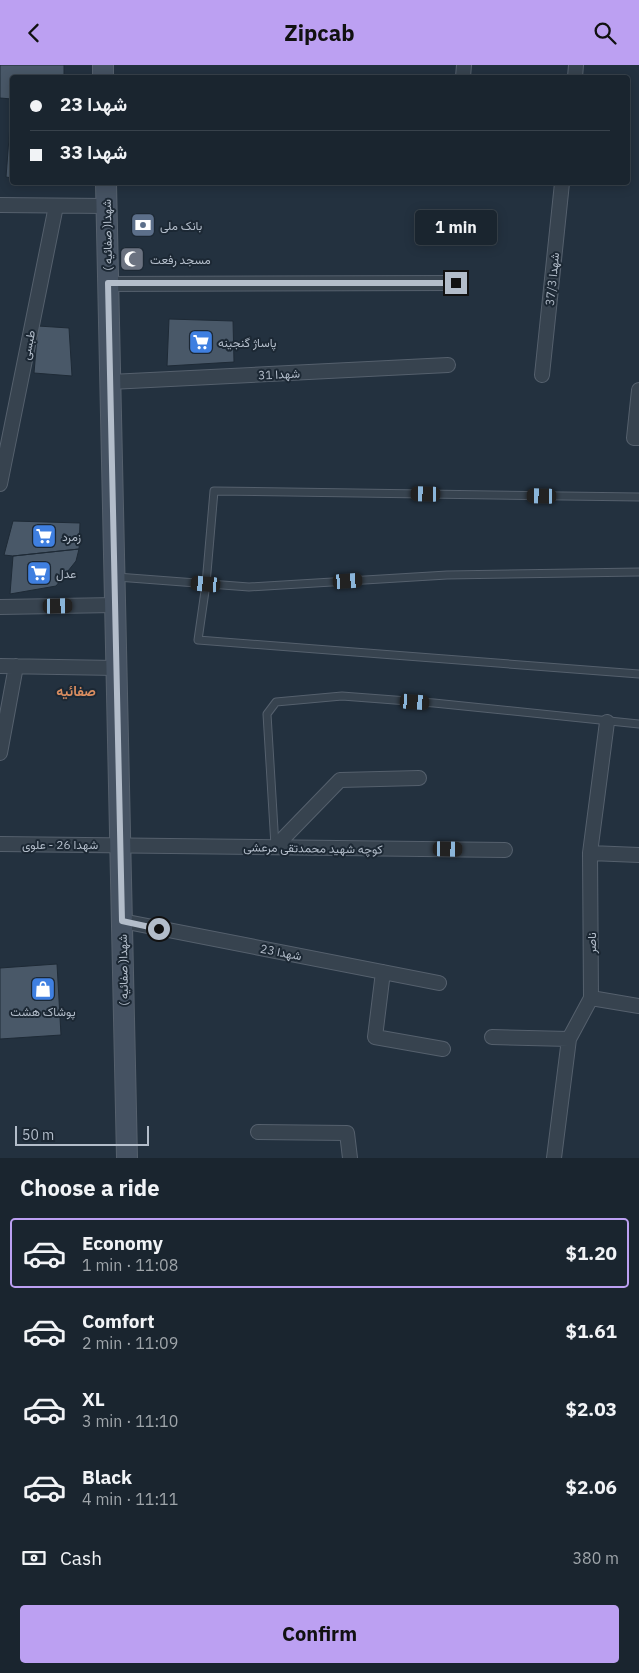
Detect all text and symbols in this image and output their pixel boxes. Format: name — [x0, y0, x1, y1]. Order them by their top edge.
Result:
text: Zipcab — [284, 18, 355, 47]
icon: back — [20, 19, 48, 47]
icon: search — [591, 19, 619, 47]
text: شهدا 23 — [60, 92, 127, 116]
text: شهدا 33 — [60, 140, 127, 164]
street label: شهدا( صفائیه ) — [99, 199, 116, 271]
callout: 1 min — [415, 211, 497, 245]
bank icon: بانک ملی — [130, 212, 156, 238]
text: 1 min — [435, 217, 477, 237]
place label: بانک ملی — [160, 218, 202, 234]
mosque icon: مسجد رفعت — [119, 246, 145, 272]
place label: مسجد رفعت — [150, 252, 211, 268]
street label: شهدا 37/3 — [542, 252, 563, 307]
route end — [445, 272, 467, 294]
street label: طبسی — [18, 329, 39, 361]
supermarket icon: پاساژ گنجینه — [188, 329, 214, 355]
place label: پاساژ گنجینه — [218, 335, 277, 351]
street label: شهدا 31 — [258, 365, 300, 384]
car — [410, 486, 441, 502]
car — [526, 488, 557, 504]
supermarket icon: زمرد — [31, 523, 57, 549]
place label: زمرد — [62, 529, 81, 545]
supermarket icon: عدل — [26, 560, 52, 586]
place label: عدل — [56, 566, 76, 582]
car — [332, 572, 363, 590]
car — [190, 575, 221, 593]
car — [42, 598, 73, 614]
district label: صفائیه — [56, 682, 96, 700]
car — [399, 693, 430, 711]
street label: شهدا 26 - علوی — [22, 837, 98, 853]
street label: کوچه شهید محمدتقی مرعشی — [243, 839, 383, 858]
car — [432, 841, 463, 857]
route start — [148, 918, 170, 940]
street label: ناصر — [584, 932, 600, 955]
street label: شهدا( صفائیه ) — [115, 934, 132, 1006]
street label: شهدا 23 — [259, 941, 303, 964]
shop icon: پوشاک هشت — [30, 976, 56, 1002]
place label: پوشاک هشت — [10, 1004, 76, 1020]
scale bar — [15, 1123, 149, 1146]
text: 50 m — [22, 1126, 54, 1144]
text: Choose a ride — [20, 1173, 160, 1202]
icon: car — [22, 1231, 67, 1276]
text: Economy — [82, 1231, 163, 1255]
text: $1.20 — [565, 1241, 617, 1265]
text: 1 min · 11:08 — [82, 1255, 178, 1275]
icon: car — [22, 1309, 67, 1354]
text: Comfort — [82, 1309, 155, 1333]
text: $1.61 — [565, 1319, 617, 1343]
text: 2 min · 11:09 — [82, 1333, 178, 1353]
icon: car — [22, 1387, 67, 1432]
text: XL — [82, 1387, 105, 1411]
text: $2.03 — [565, 1397, 617, 1421]
text: 3 min · 11:10 — [82, 1411, 178, 1431]
icon: car — [22, 1465, 67, 1510]
text: Black — [82, 1465, 132, 1489]
text: $2.06 — [565, 1475, 617, 1499]
text: 4 min · 11:11 — [82, 1489, 178, 1509]
icon: cash — [20, 1544, 48, 1572]
text: Cash — [60, 1546, 102, 1570]
text: 380 m — [572, 1548, 619, 1568]
button: Confirm — [20, 1605, 619, 1663]

